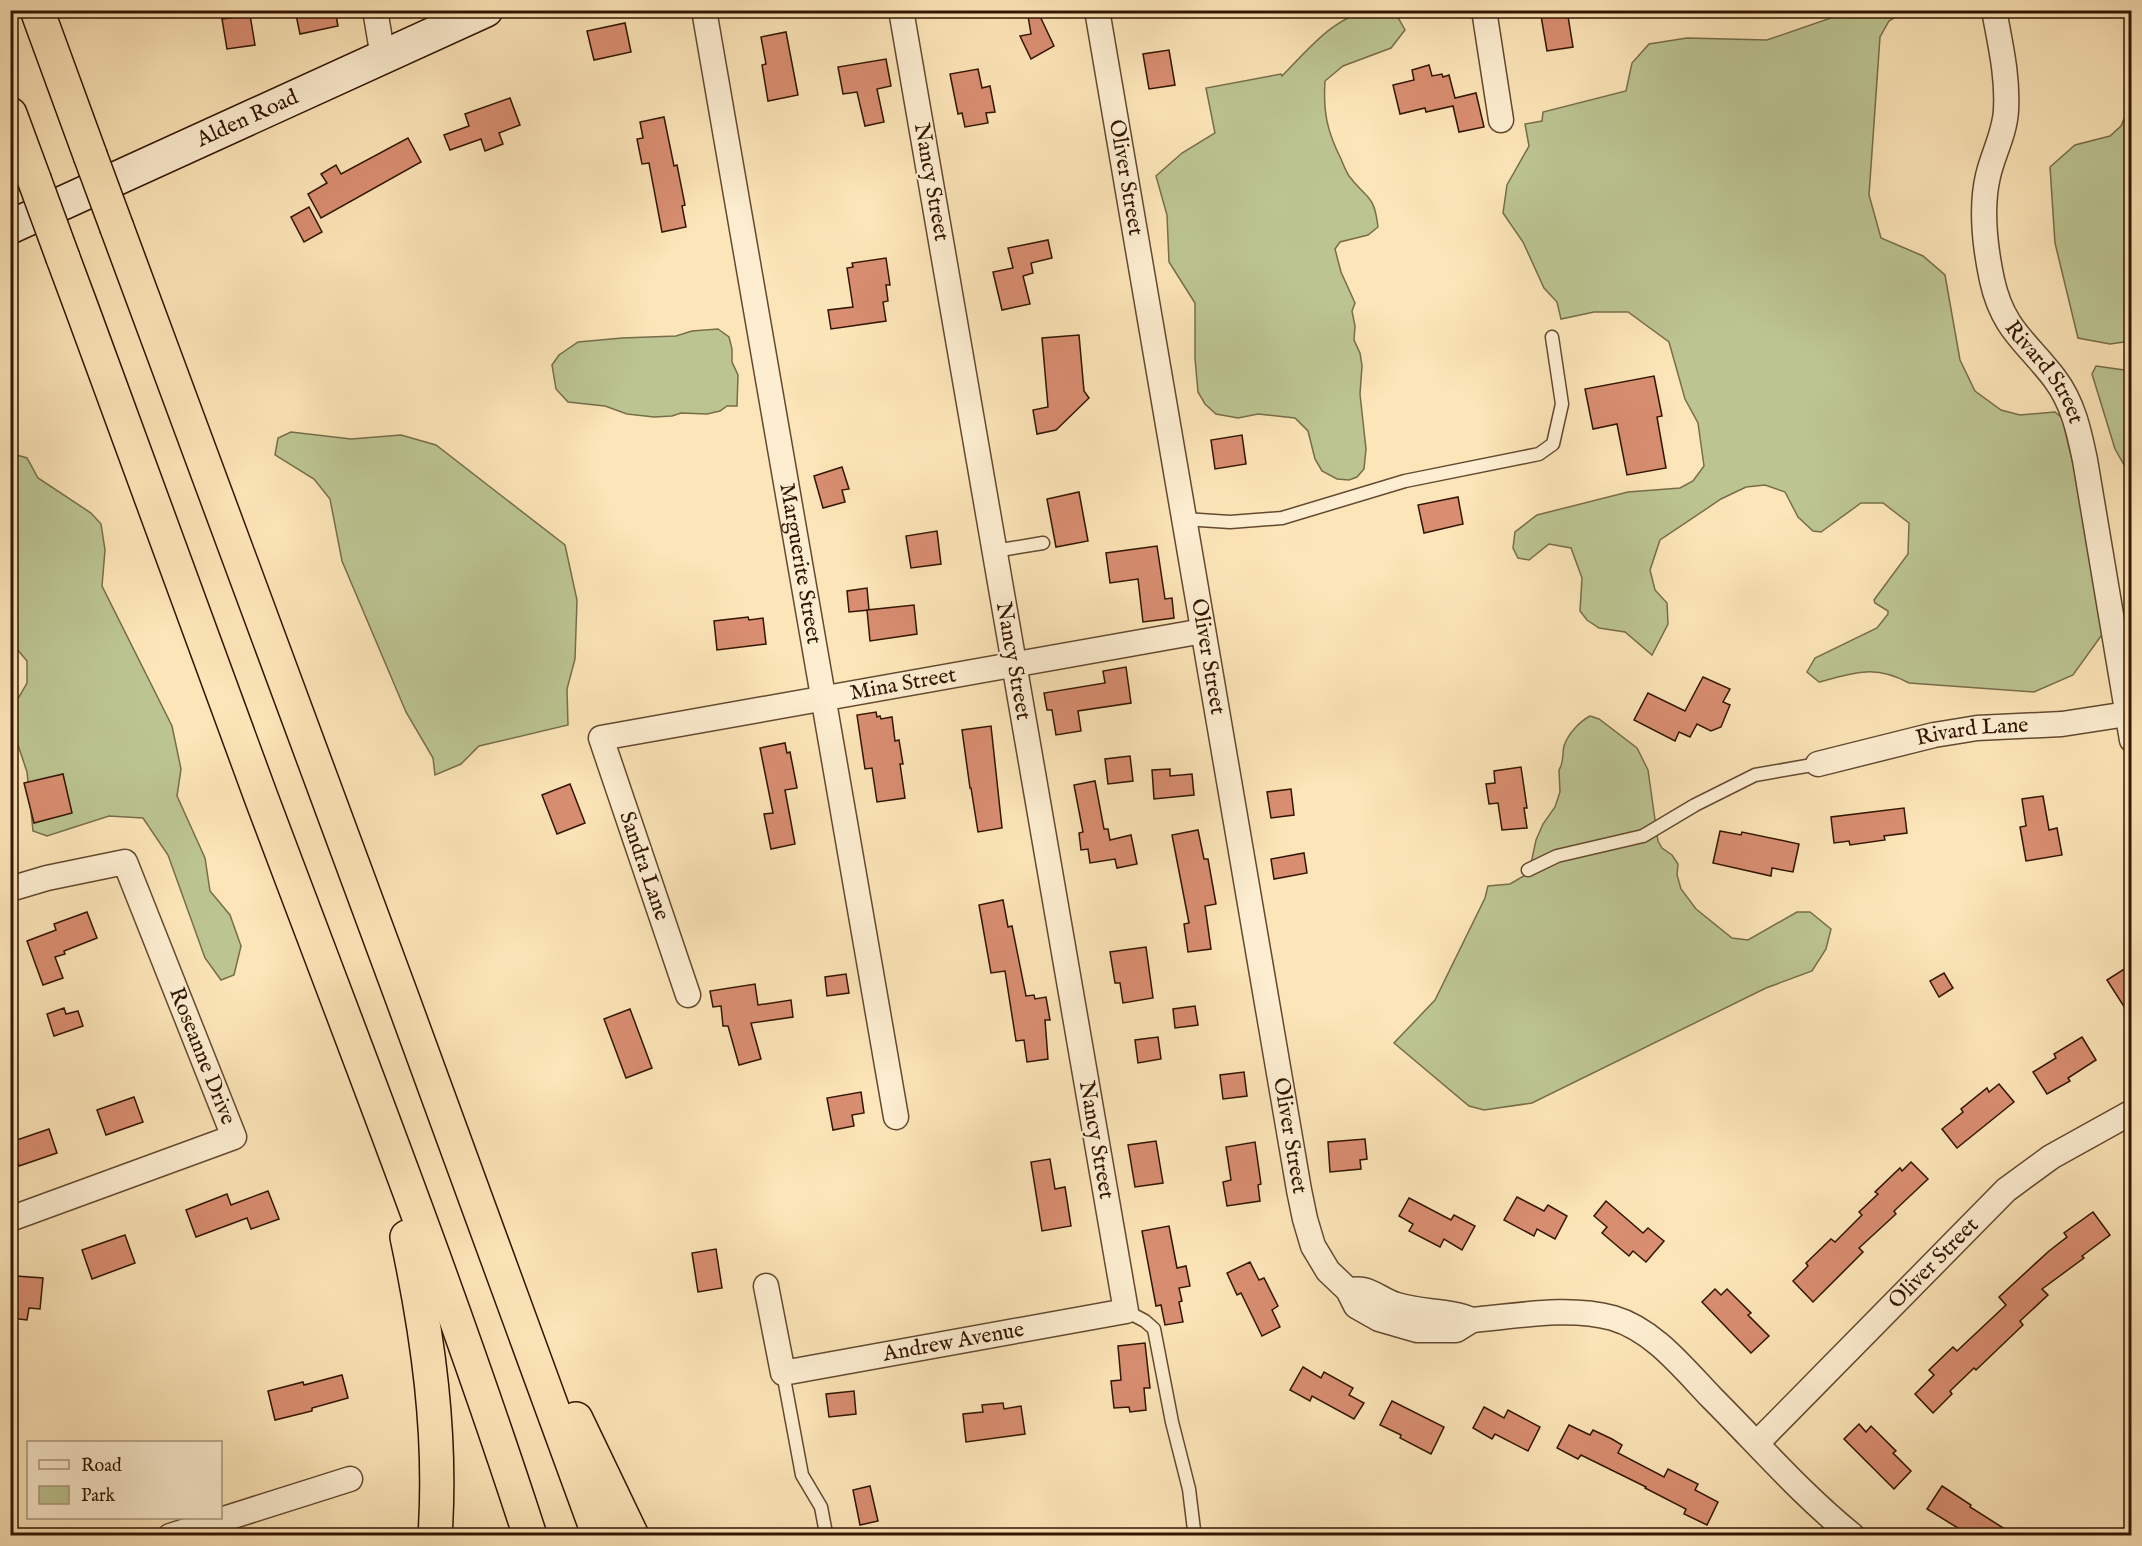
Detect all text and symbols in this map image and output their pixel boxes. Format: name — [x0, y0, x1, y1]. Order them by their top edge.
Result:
street label: Alden Road — [191, 83, 303, 154]
street label: Oliver Street — [1102, 117, 1149, 238]
street label: Nancy Street — [907, 121, 955, 244]
street label: Rivard Street — [1998, 315, 2090, 428]
street label: Marguerite Street — [772, 481, 828, 647]
street label: Oliver Street — [1184, 596, 1231, 717]
street label: Nancy Street — [989, 600, 1037, 723]
street label: Mina Street — [848, 661, 959, 708]
street label: Rivard Lane — [1913, 712, 2029, 753]
street label: Sandra Lane — [612, 808, 676, 924]
street label: Roseanne Drive — [162, 983, 242, 1129]
street label: Oliver Street — [1266, 1075, 1313, 1196]
street label: Nancy Street — [1072, 1079, 1120, 1202]
street label: Oliver Street — [1883, 1211, 1985, 1315]
street label: Andrew Avenue — [880, 1316, 1026, 1369]
legend — [27, 1441, 222, 1519]
text: Road — [81, 1455, 122, 1478]
text: Park — [81, 1485, 116, 1508]

